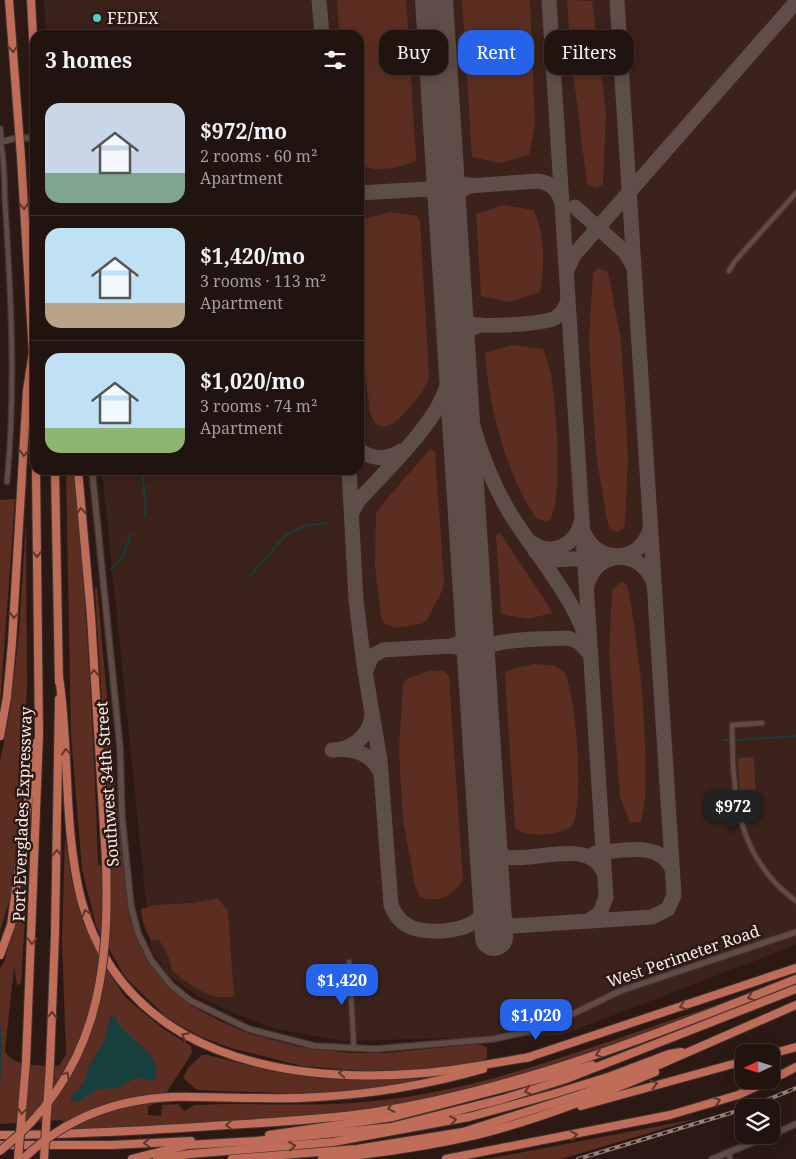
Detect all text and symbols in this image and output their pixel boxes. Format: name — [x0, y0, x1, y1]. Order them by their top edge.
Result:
place label: FEDEX — [107, 7, 159, 29]
marker: FEDEX — [91, 12, 103, 24]
chip: Buy — [379, 30, 448, 75]
chip: Rent — [458, 30, 534, 75]
chip: Filters — [544, 30, 634, 75]
one-way arrow — [7, 45, 18, 53]
text: 3 homes — [45, 46, 132, 74]
icon: filters — [321, 46, 349, 74]
text: $972/mo — [200, 117, 287, 145]
icon: home — [85, 123, 145, 183]
text: 2 rooms · 60 m² — [200, 145, 317, 167]
text: Apartment — [200, 167, 283, 189]
one-way arrow — [19, 202, 30, 210]
text: $1,420/mo — [200, 242, 305, 270]
icon: home — [85, 248, 145, 308]
text: 3 rooms · 113 m² — [200, 270, 326, 292]
text: Apartment — [200, 292, 283, 314]
text: $1,020/mo — [200, 367, 305, 395]
icon: home — [85, 373, 145, 433]
text: 3 rooms · 74 m² — [200, 395, 317, 417]
text: Apartment — [200, 417, 283, 439]
one-way arrow — [18, 449, 29, 457]
one-way arrow — [76, 506, 87, 514]
one-way arrow — [32, 550, 42, 558]
one-way arrow — [9, 611, 20, 619]
one-way arrow — [89, 668, 100, 676]
street label: Southwest 34th Street — [90, 700, 124, 867]
street label: Port Everglades Expressway — [7, 705, 37, 922]
one-way arrow — [61, 748, 71, 756]
pin: $972 — [703, 790, 763, 832]
text: $972 — [715, 795, 751, 817]
one-way arrow — [51, 849, 62, 857]
one-way arrow — [81, 909, 91, 918]
street label: West Perimeter Road — [604, 919, 763, 993]
one-way arrow — [27, 937, 38, 945]
pin: $1,420 — [301, 964, 383, 1006]
text: $1,420 — [317, 969, 367, 991]
one-way arrow — [747, 991, 756, 1002]
pin: $1,020 — [495, 998, 577, 1041]
one-way arrow — [680, 1000, 688, 1010]
text: $1,020 — [511, 1004, 561, 1026]
one-way arrow — [47, 1011, 57, 1019]
one-way arrow — [182, 1032, 191, 1042]
north arrow — [735, 1044, 780, 1089]
map controls — [735, 1044, 780, 1144]
one-way arrow — [595, 1049, 603, 1059]
one-way arrow — [338, 1068, 346, 1079]
one-way arrow — [59, 1072, 69, 1081]
one-way arrow — [650, 1079, 658, 1089]
one-way arrow — [525, 1085, 533, 1095]
one-way arrow — [712, 1097, 721, 1107]
button: layers — [735, 1099, 780, 1144]
one-way arrow — [386, 1103, 395, 1113]
one-way arrow — [17, 1107, 28, 1115]
one-way arrow — [448, 1115, 457, 1126]
one-way arrow — [225, 1120, 233, 1131]
one-way arrow — [570, 1130, 578, 1140]
one-way arrow — [142, 1138, 150, 1149]
one-way arrow — [289, 1141, 297, 1152]

